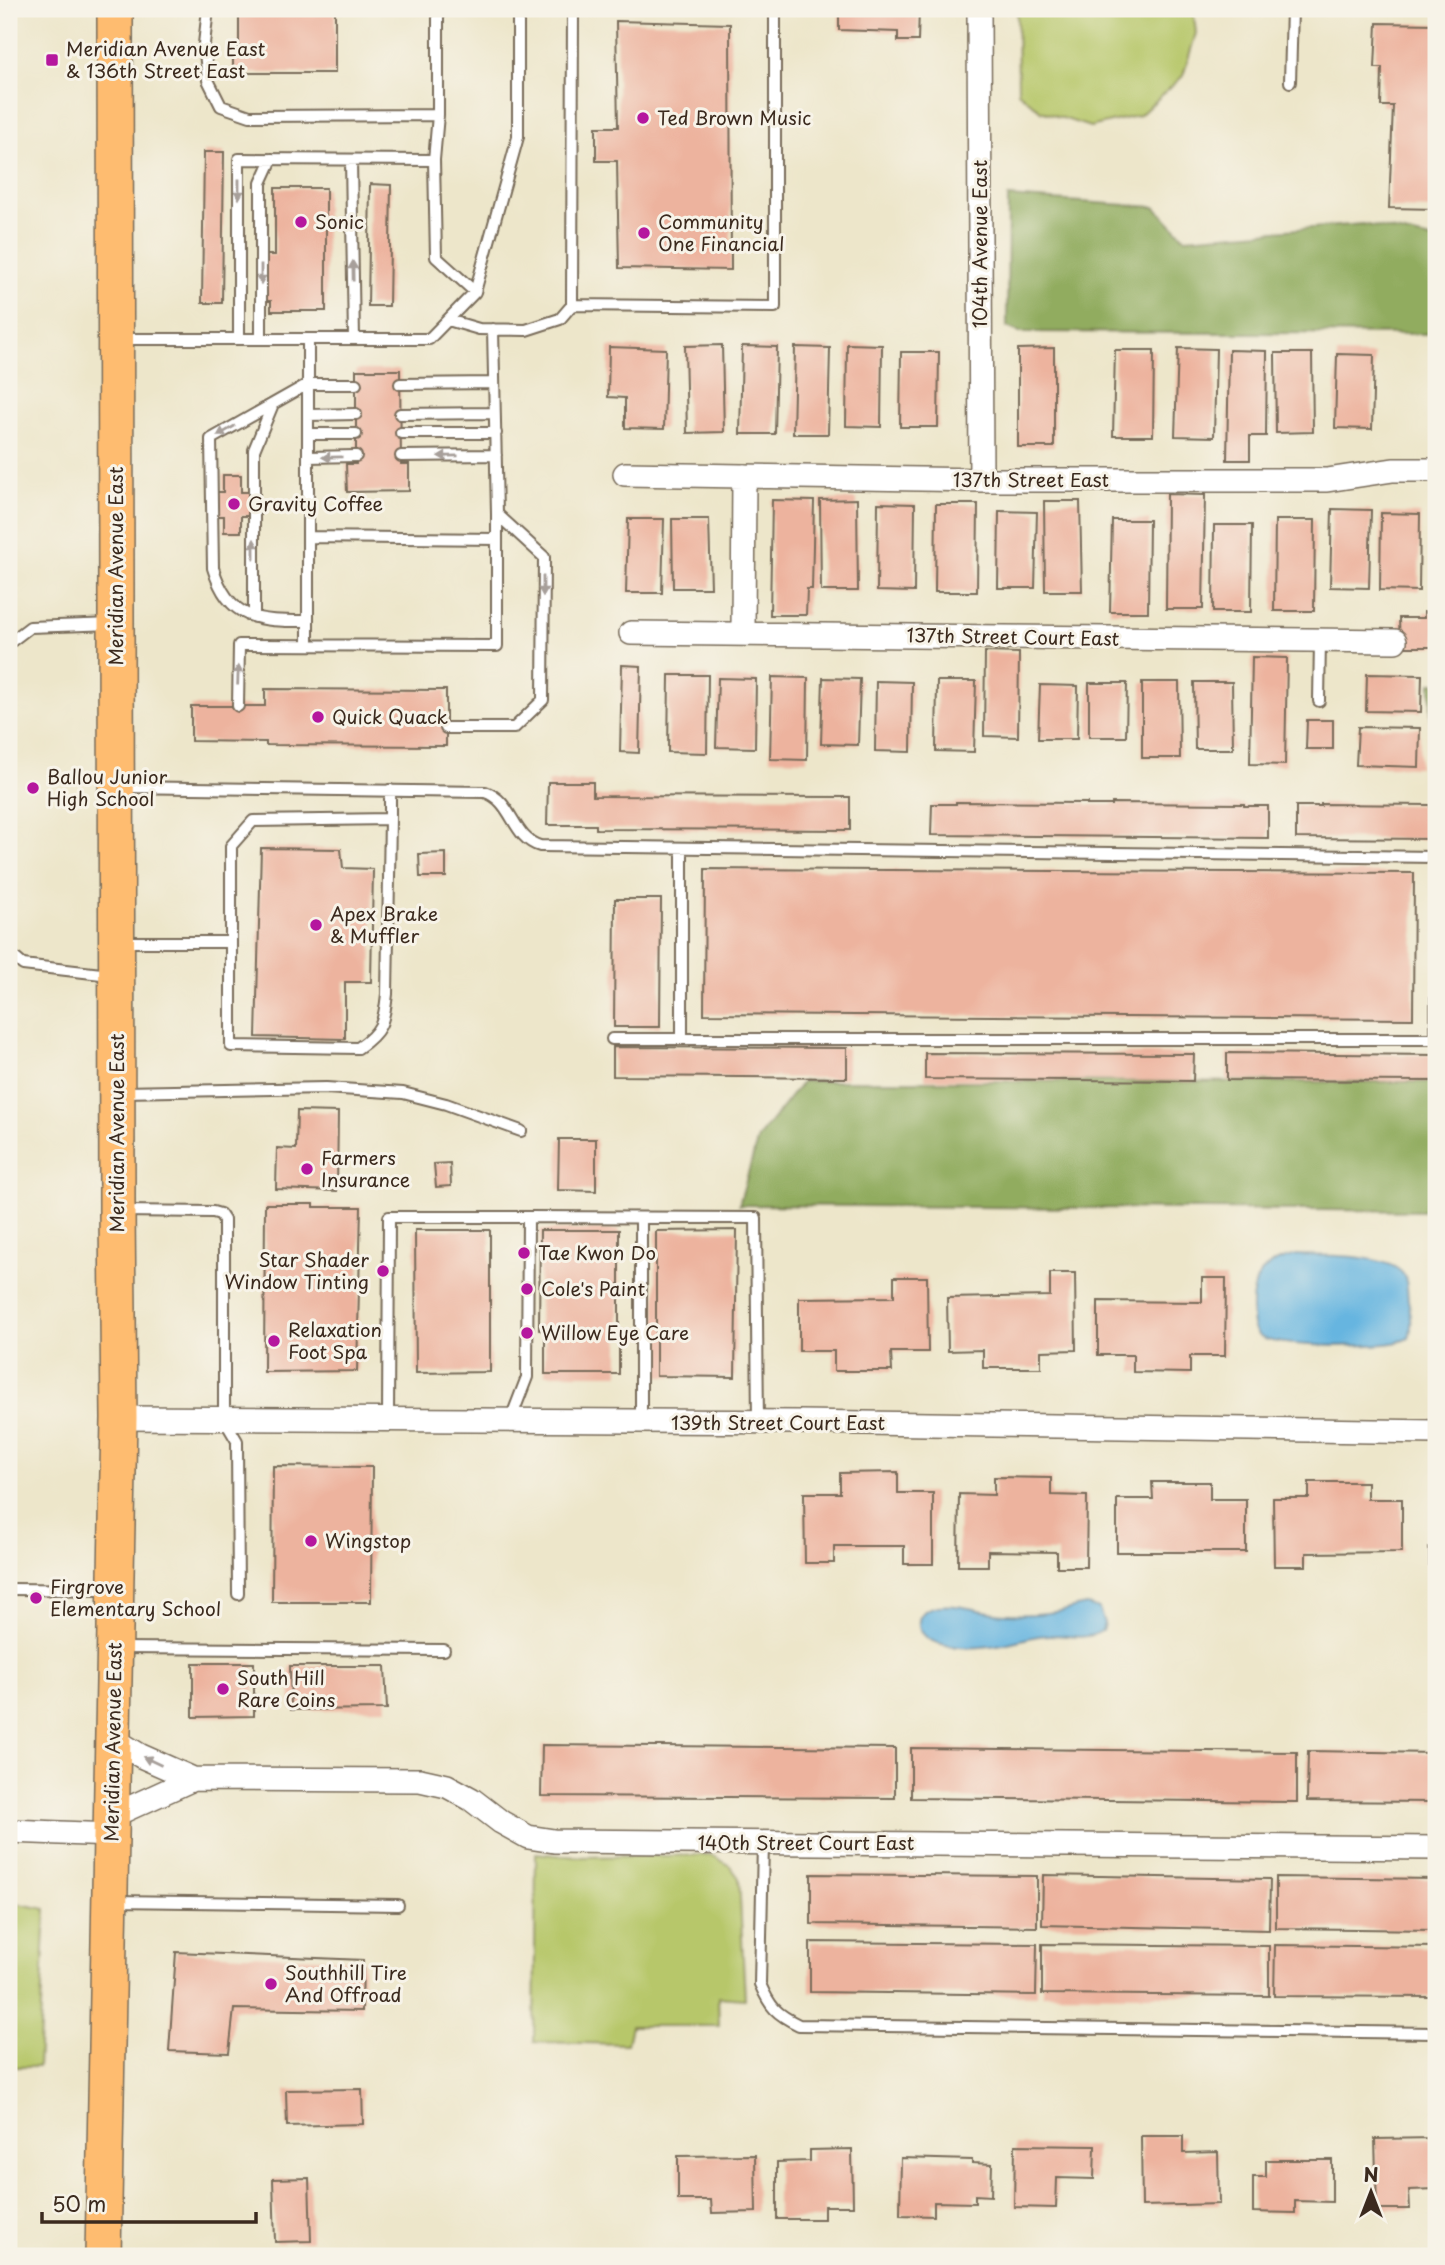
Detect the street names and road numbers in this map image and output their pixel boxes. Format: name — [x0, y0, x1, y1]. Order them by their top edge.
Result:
street label: 104th Avenue East — [965, 159, 993, 328]
street label: 137th Street East — [953, 465, 1109, 493]
street label: Meridian Avenue East — [101, 466, 129, 666]
street label: 137th Street Court East — [907, 620, 1120, 652]
street label: Meridian Avenue East — [102, 1033, 130, 1233]
street label: 139th Street Court East — [671, 1408, 885, 1436]
street label: Meridian Avenue East — [96, 1642, 128, 1842]
street label: 140th Street Court East — [698, 1828, 915, 1856]

